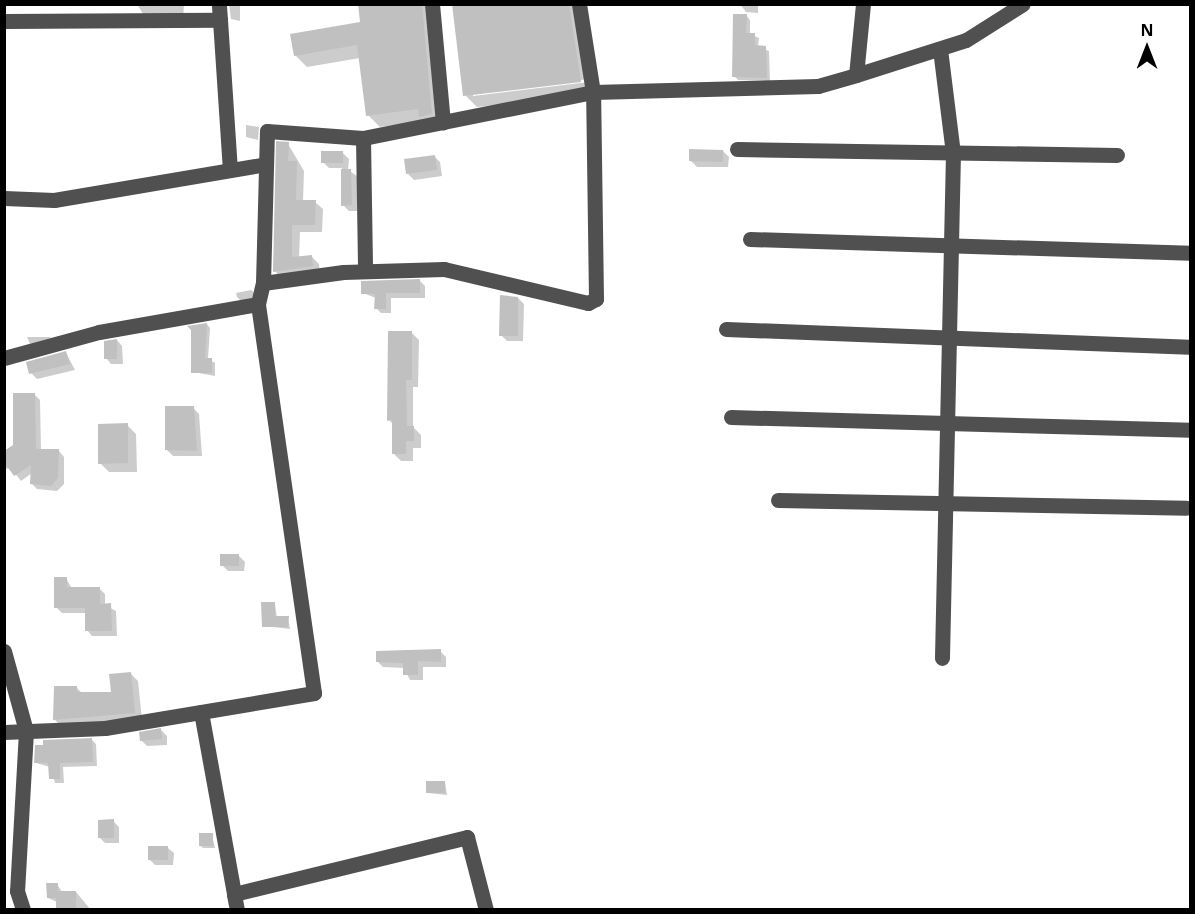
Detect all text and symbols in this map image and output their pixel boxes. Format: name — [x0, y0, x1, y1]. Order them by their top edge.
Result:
north arrow — [1117, 18, 1177, 78]
text: N — [1140, 19, 1154, 41]

